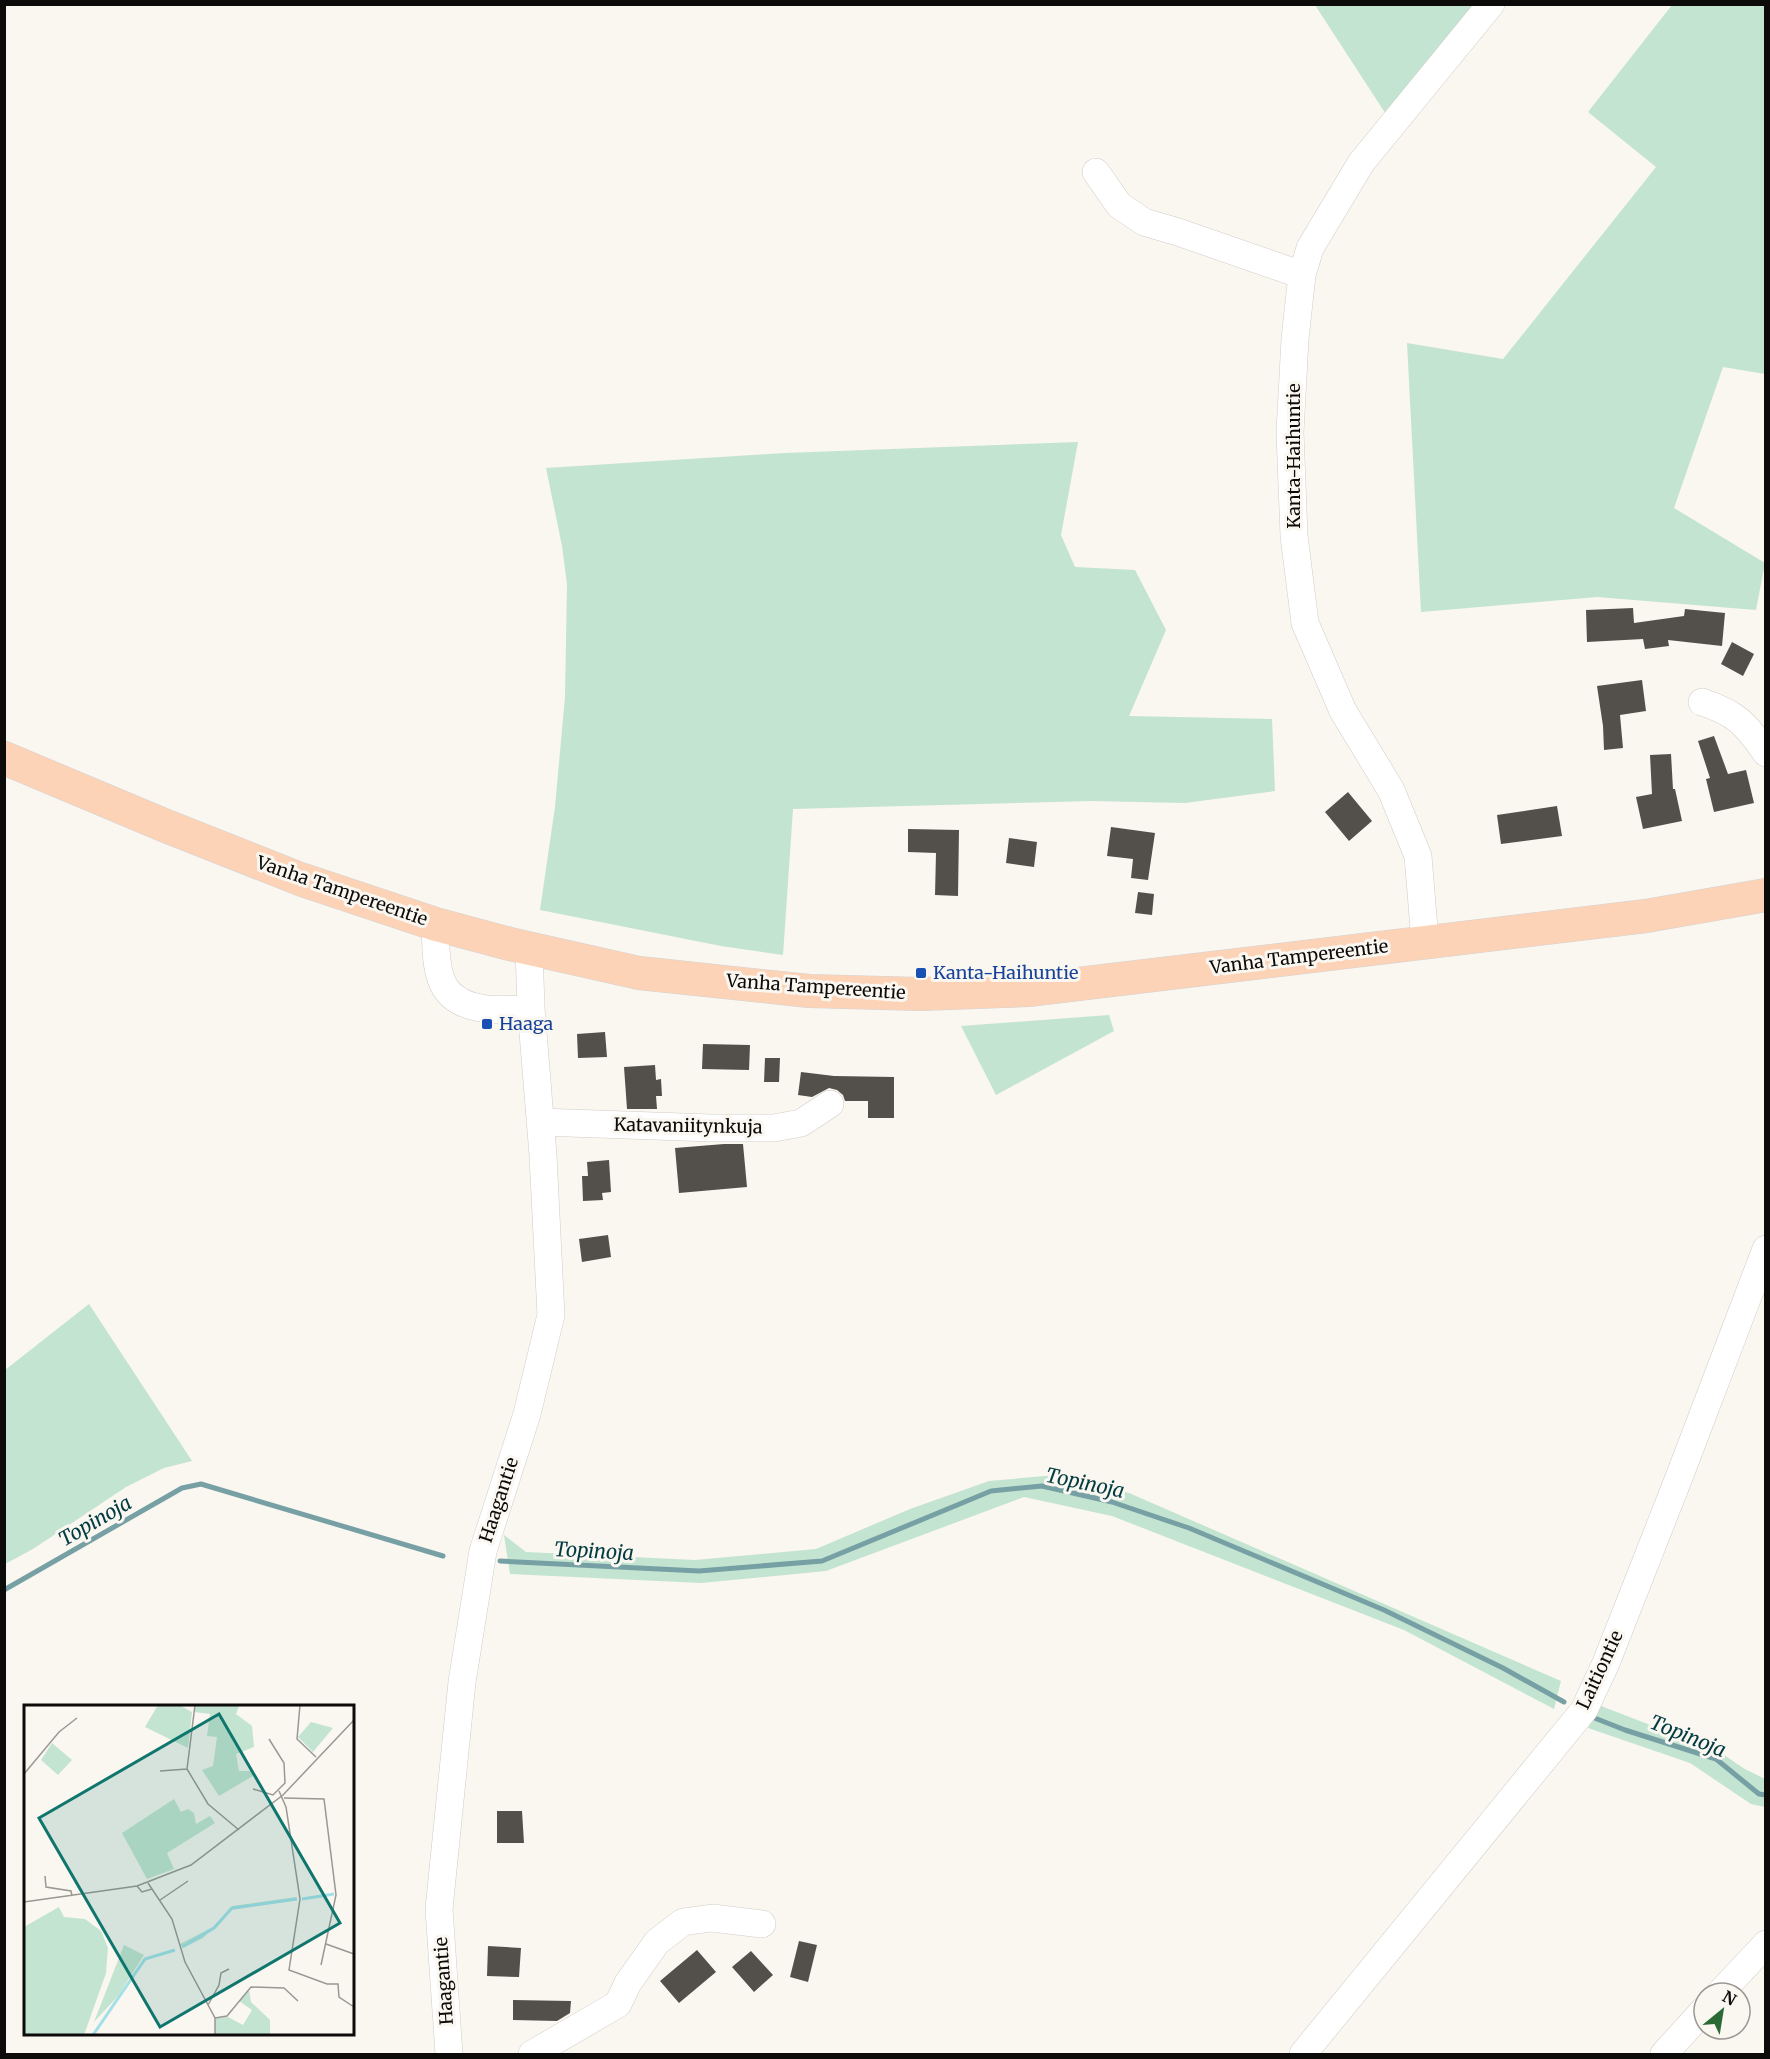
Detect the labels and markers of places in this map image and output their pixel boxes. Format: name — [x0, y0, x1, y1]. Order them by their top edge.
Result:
place label: Kanta-Haihuntie — [933, 961, 1078, 984]
marker: Kanta-Haihuntie — [914, 966, 928, 980]
place label: Haaga — [499, 1012, 554, 1035]
marker: Haaga — [480, 1017, 494, 1031]

